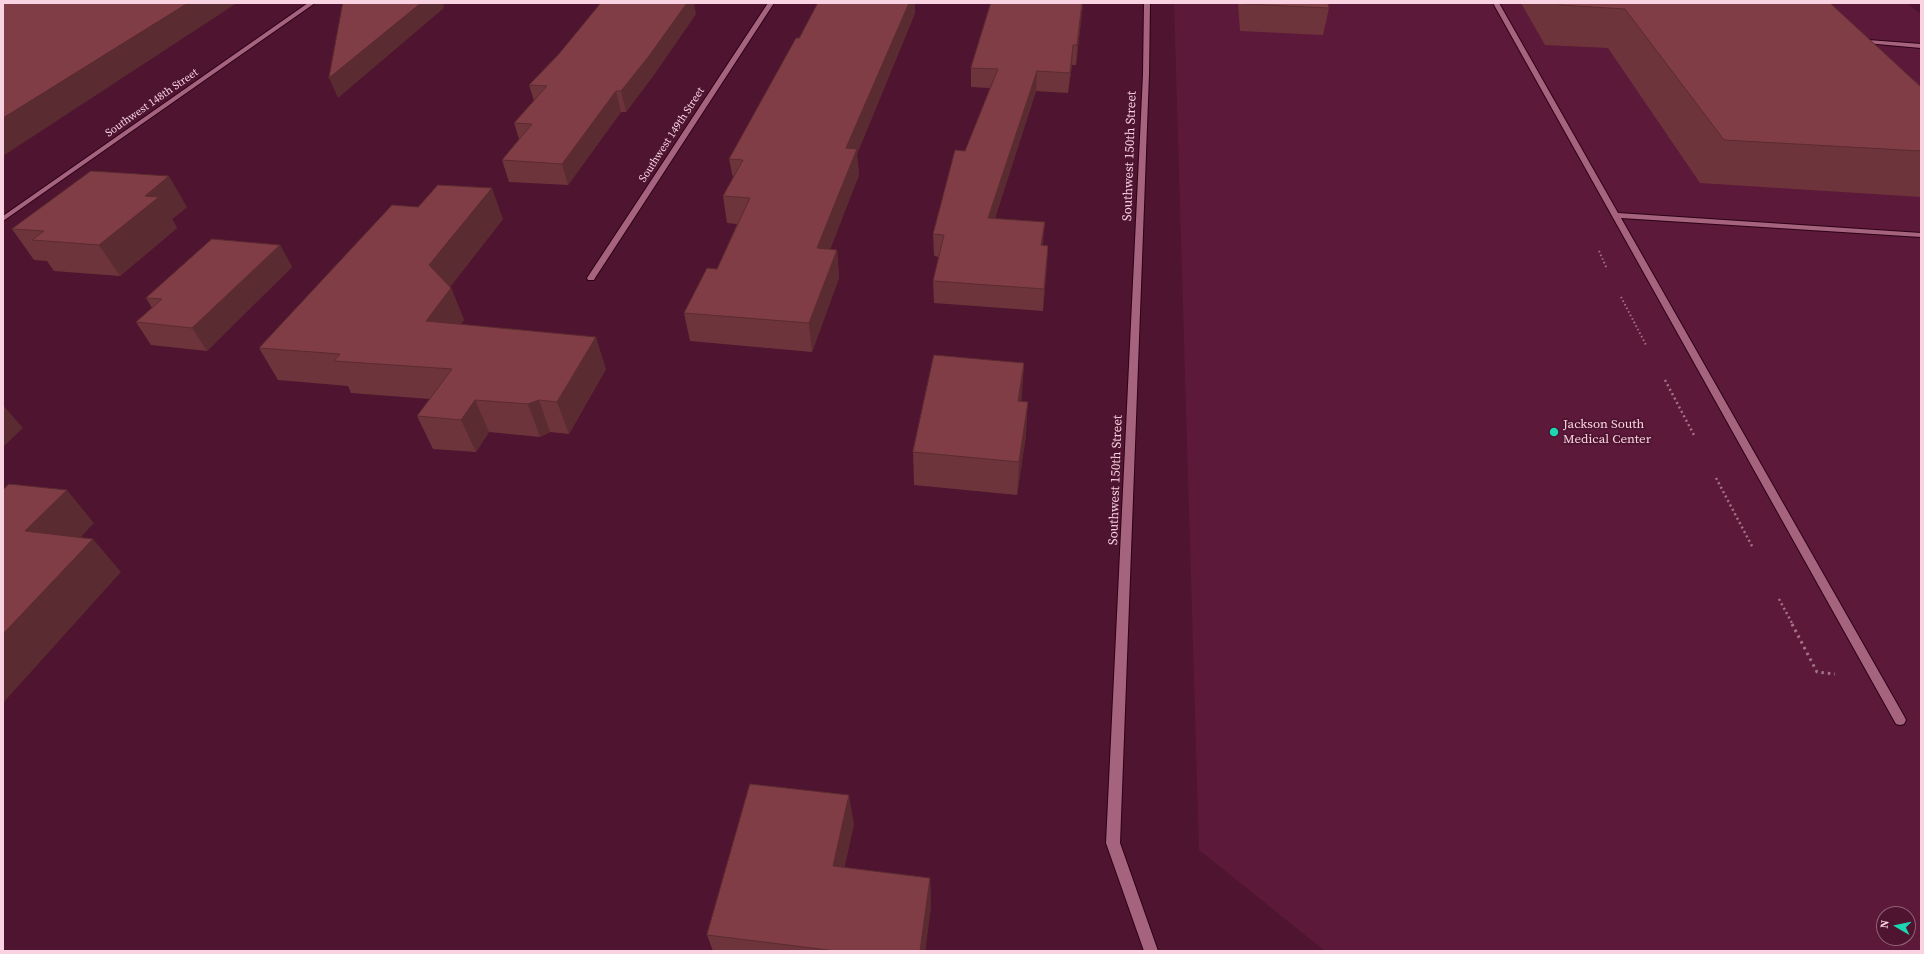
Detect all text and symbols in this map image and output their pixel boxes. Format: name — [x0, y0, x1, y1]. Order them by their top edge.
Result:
street label: Southwest 148th Street — [103, 66, 201, 140]
street label: Southwest 149th Street — [636, 85, 708, 185]
street label: Southwest 150th Street — [1120, 91, 1140, 221]
street label: Southwest 150th Street — [1106, 415, 1126, 545]
place label: Jackson South Medical Center — [1563, 417, 1651, 448]
marker: Jackson South Medical Center — [1548, 426, 1560, 438]
north arrow — [1876, 906, 1916, 946]
text: N — [1877, 919, 1893, 929]

